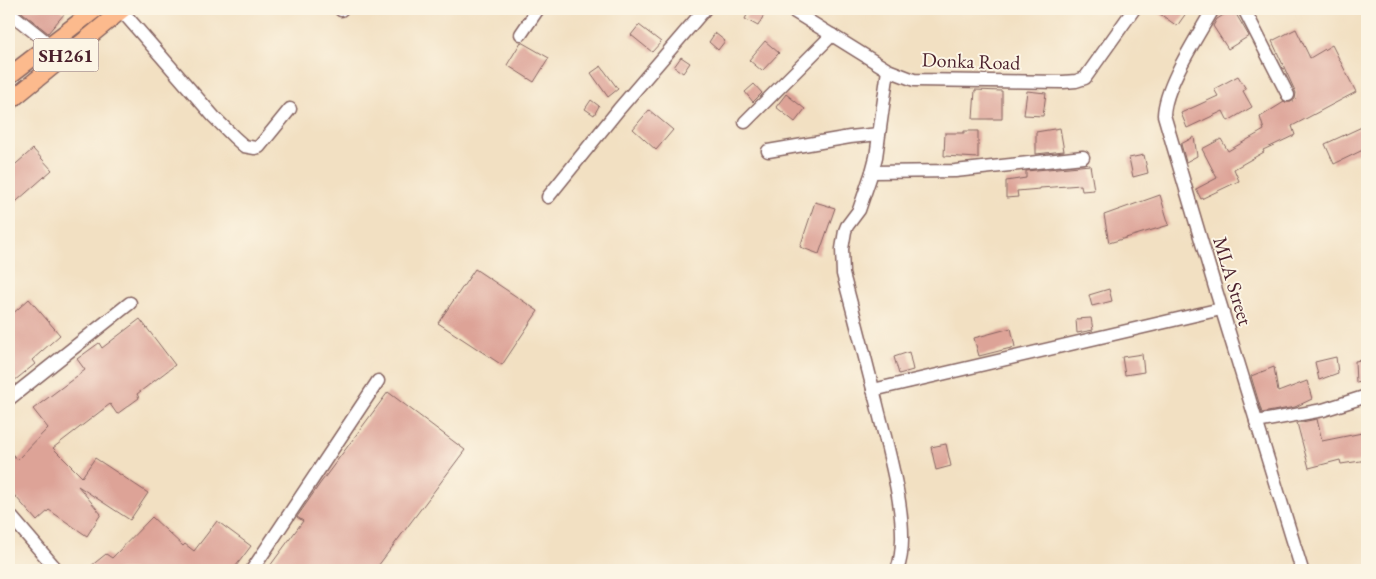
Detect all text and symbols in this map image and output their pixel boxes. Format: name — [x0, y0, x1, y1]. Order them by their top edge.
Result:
road number: SH261 — [34, 38, 98, 72]
street label: Donka Road — [921, 46, 1022, 76]
street label: MLA Street — [1207, 233, 1259, 329]

